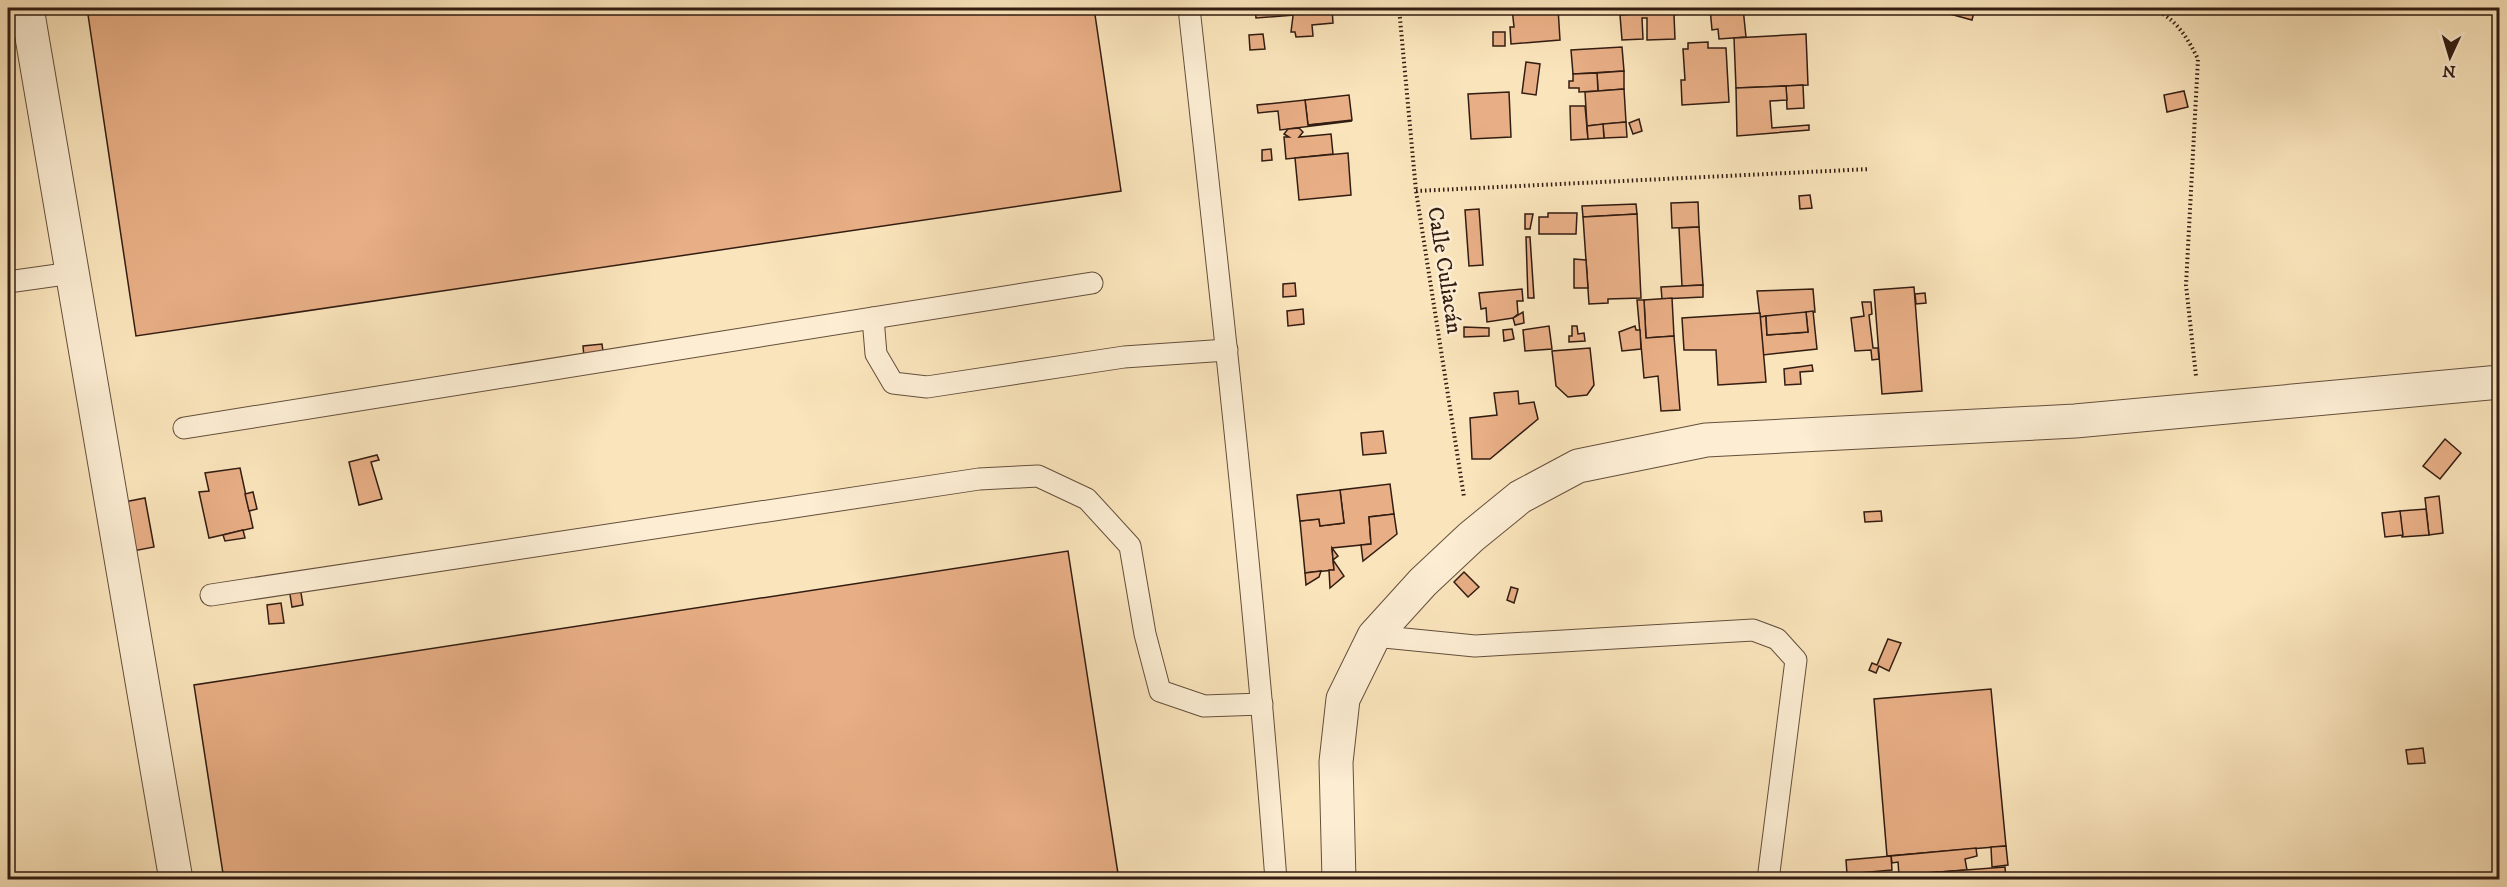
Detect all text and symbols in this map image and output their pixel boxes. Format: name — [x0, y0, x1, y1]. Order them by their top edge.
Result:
north arrow — [2420, 27, 2480, 87]
text: N — [2442, 61, 2456, 81]
street label: Calle Culiacán — [1421, 205, 1468, 336]

